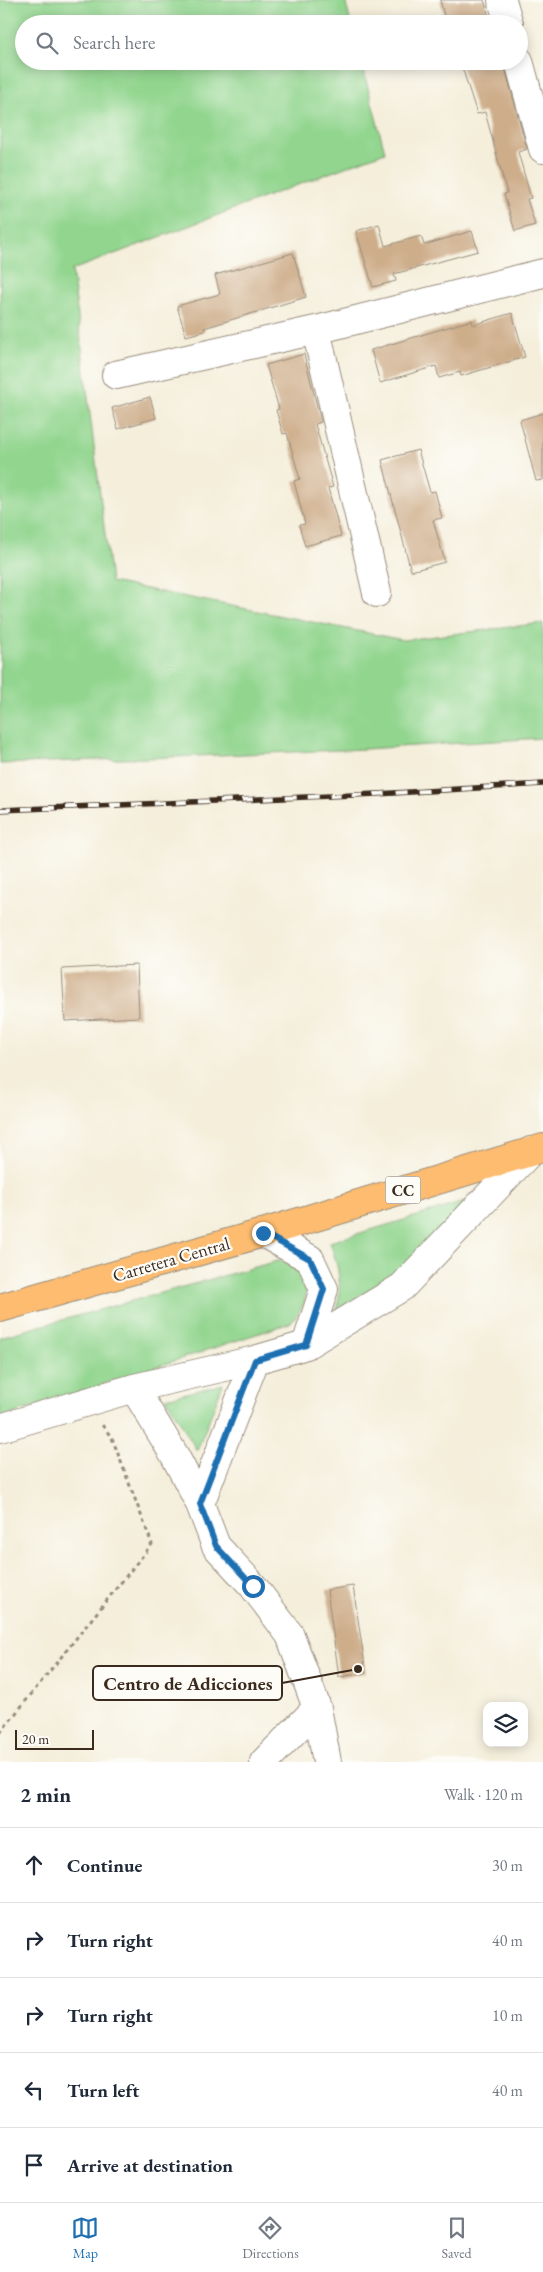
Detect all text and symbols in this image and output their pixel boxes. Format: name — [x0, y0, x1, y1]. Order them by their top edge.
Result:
search box — [15, 15, 528, 70]
icon: search — [33, 29, 61, 57]
text: Search here — [73, 30, 155, 55]
road number: CC — [386, 1176, 420, 1204]
route end — [252, 1222, 275, 1245]
street label: Carretera Central — [110, 1231, 232, 1287]
route start — [242, 1575, 265, 1598]
callout: Centro de Adicciones — [93, 1666, 282, 1700]
text: Centro de Adicciones — [104, 1671, 273, 1696]
map controls — [483, 1702, 528, 1747]
button: layers — [483, 1702, 528, 1747]
scale bar — [15, 1727, 94, 1750]
text: 20 m — [22, 1730, 49, 1748]
text: 2 min — [20, 1781, 71, 1808]
text: Walk · 120 m — [444, 1784, 523, 1805]
icon: ahead — [20, 1851, 48, 1879]
text: Continue — [67, 1853, 142, 1878]
text: 30 m — [492, 1855, 523, 1876]
icon: right — [20, 1926, 48, 1954]
text: Turn right — [67, 1928, 153, 1953]
text: 40 m — [492, 1930, 523, 1951]
icon: right — [20, 2001, 48, 2029]
text: Turn right — [67, 2003, 153, 2028]
text: 10 m — [492, 2005, 523, 2026]
icon: left — [20, 2076, 48, 2104]
text: Turn left — [67, 2078, 139, 2103]
text: 40 m — [492, 2080, 523, 2101]
icon: arrive — [20, 2151, 48, 2179]
text: Arrive at destination — [67, 2153, 233, 2178]
tab: Map — [71, 2214, 99, 2262]
tab: Directions — [242, 2214, 299, 2262]
tab: Saved — [442, 2214, 472, 2262]

